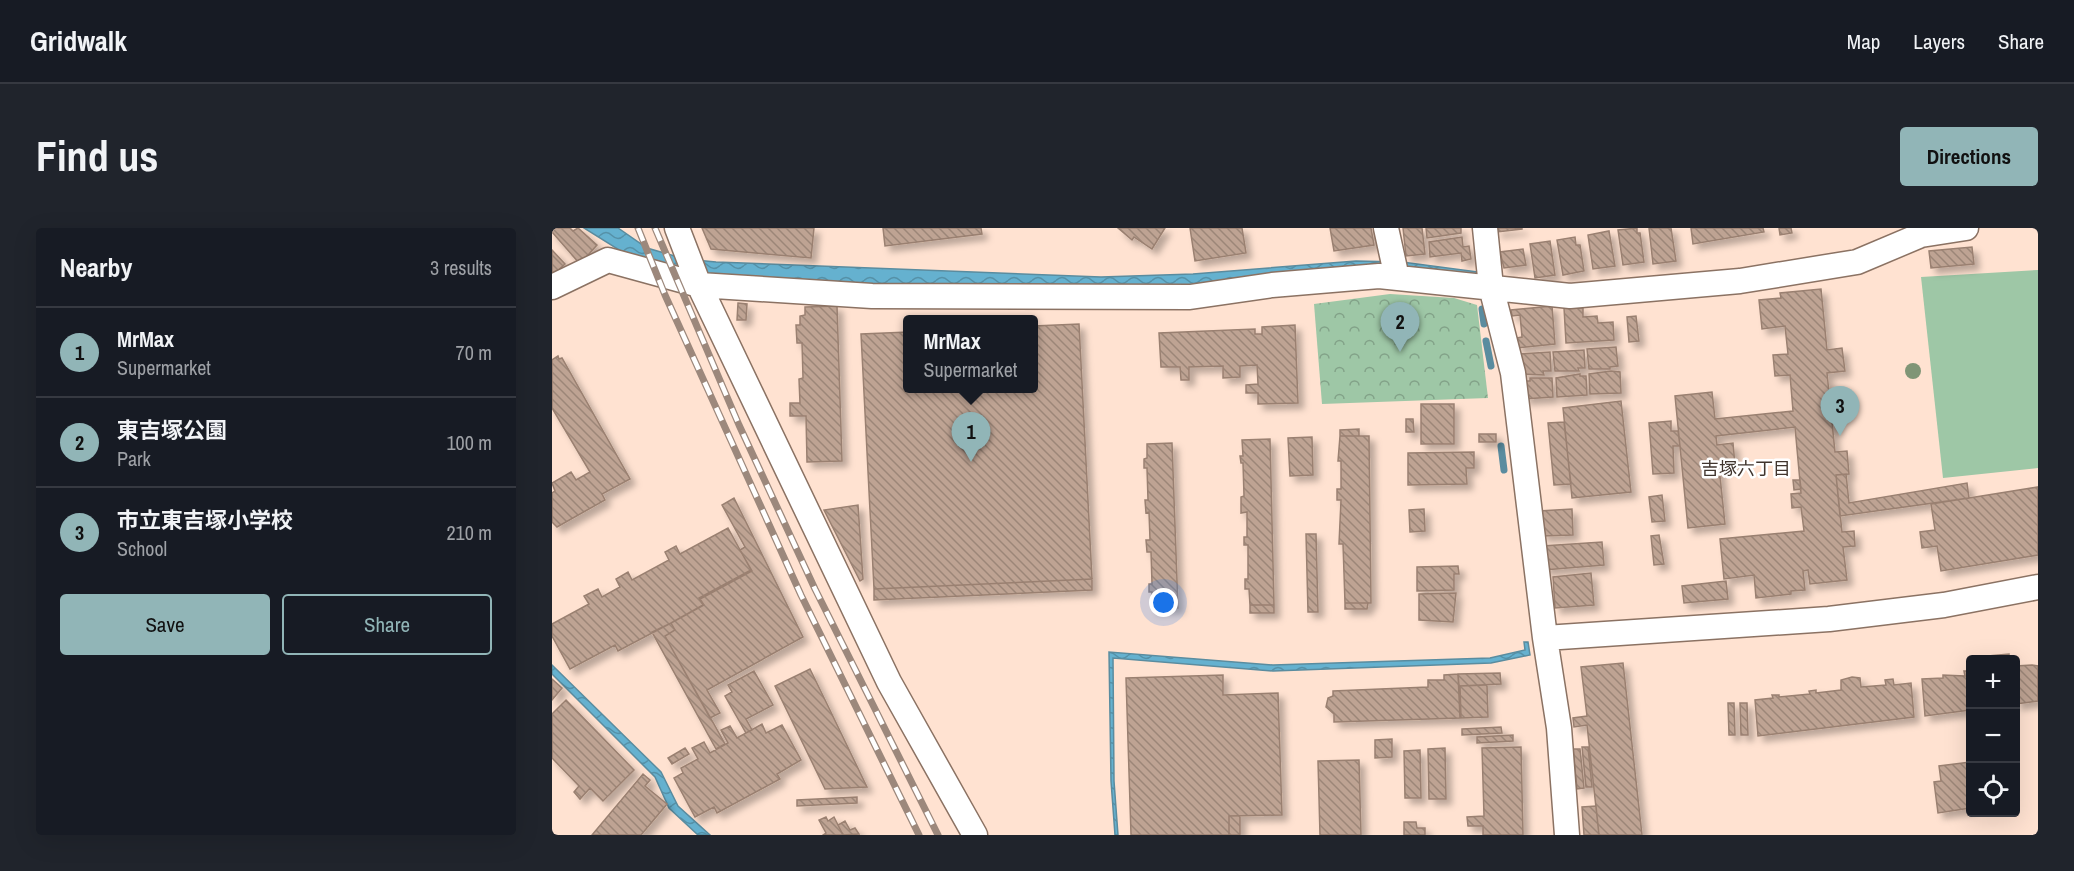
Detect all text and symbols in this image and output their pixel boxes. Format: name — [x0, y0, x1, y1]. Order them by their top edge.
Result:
text: Gridwalk — [30, 22, 127, 60]
text: Map — [1847, 27, 1880, 56]
text: Layers — [1913, 27, 1965, 56]
text: Share — [1998, 27, 2044, 56]
button: Directions — [1900, 127, 2038, 186]
text: Find us — [36, 128, 158, 184]
text: Nearby — [60, 250, 132, 285]
text: 3 results — [430, 254, 492, 281]
pin: 2 — [1380, 302, 1420, 352]
popup — [903, 315, 1038, 393]
text: MrMax — [117, 324, 174, 354]
text: MrMax — [924, 326, 981, 356]
text: 1 — [75, 339, 84, 366]
text: 70 m — [456, 339, 492, 366]
text: Supermarket — [117, 354, 211, 381]
text: Supermarket — [924, 356, 1017, 383]
pin: 3 — [1820, 386, 1860, 436]
pin: 1 — [952, 412, 990, 462]
text: 東吉塚公園 — [117, 415, 227, 445]
text: 2 — [75, 429, 84, 456]
text: 100 m — [446, 429, 492, 456]
text: Park — [117, 445, 151, 472]
district label: 吉塚六丁目 — [1701, 456, 1791, 481]
text: 市立東吉塚小学校 — [117, 505, 293, 535]
text: 3 — [75, 519, 84, 546]
text: 210 m — [446, 519, 492, 546]
text: School — [117, 535, 167, 562]
your location — [1149, 588, 1178, 617]
button: Save — [60, 594, 270, 655]
button: Share — [282, 594, 492, 655]
map controls — [1966, 655, 2020, 817]
button: + — [1966, 655, 2020, 709]
button: − — [1966, 709, 2020, 763]
button: locate — [1966, 763, 2020, 817]

